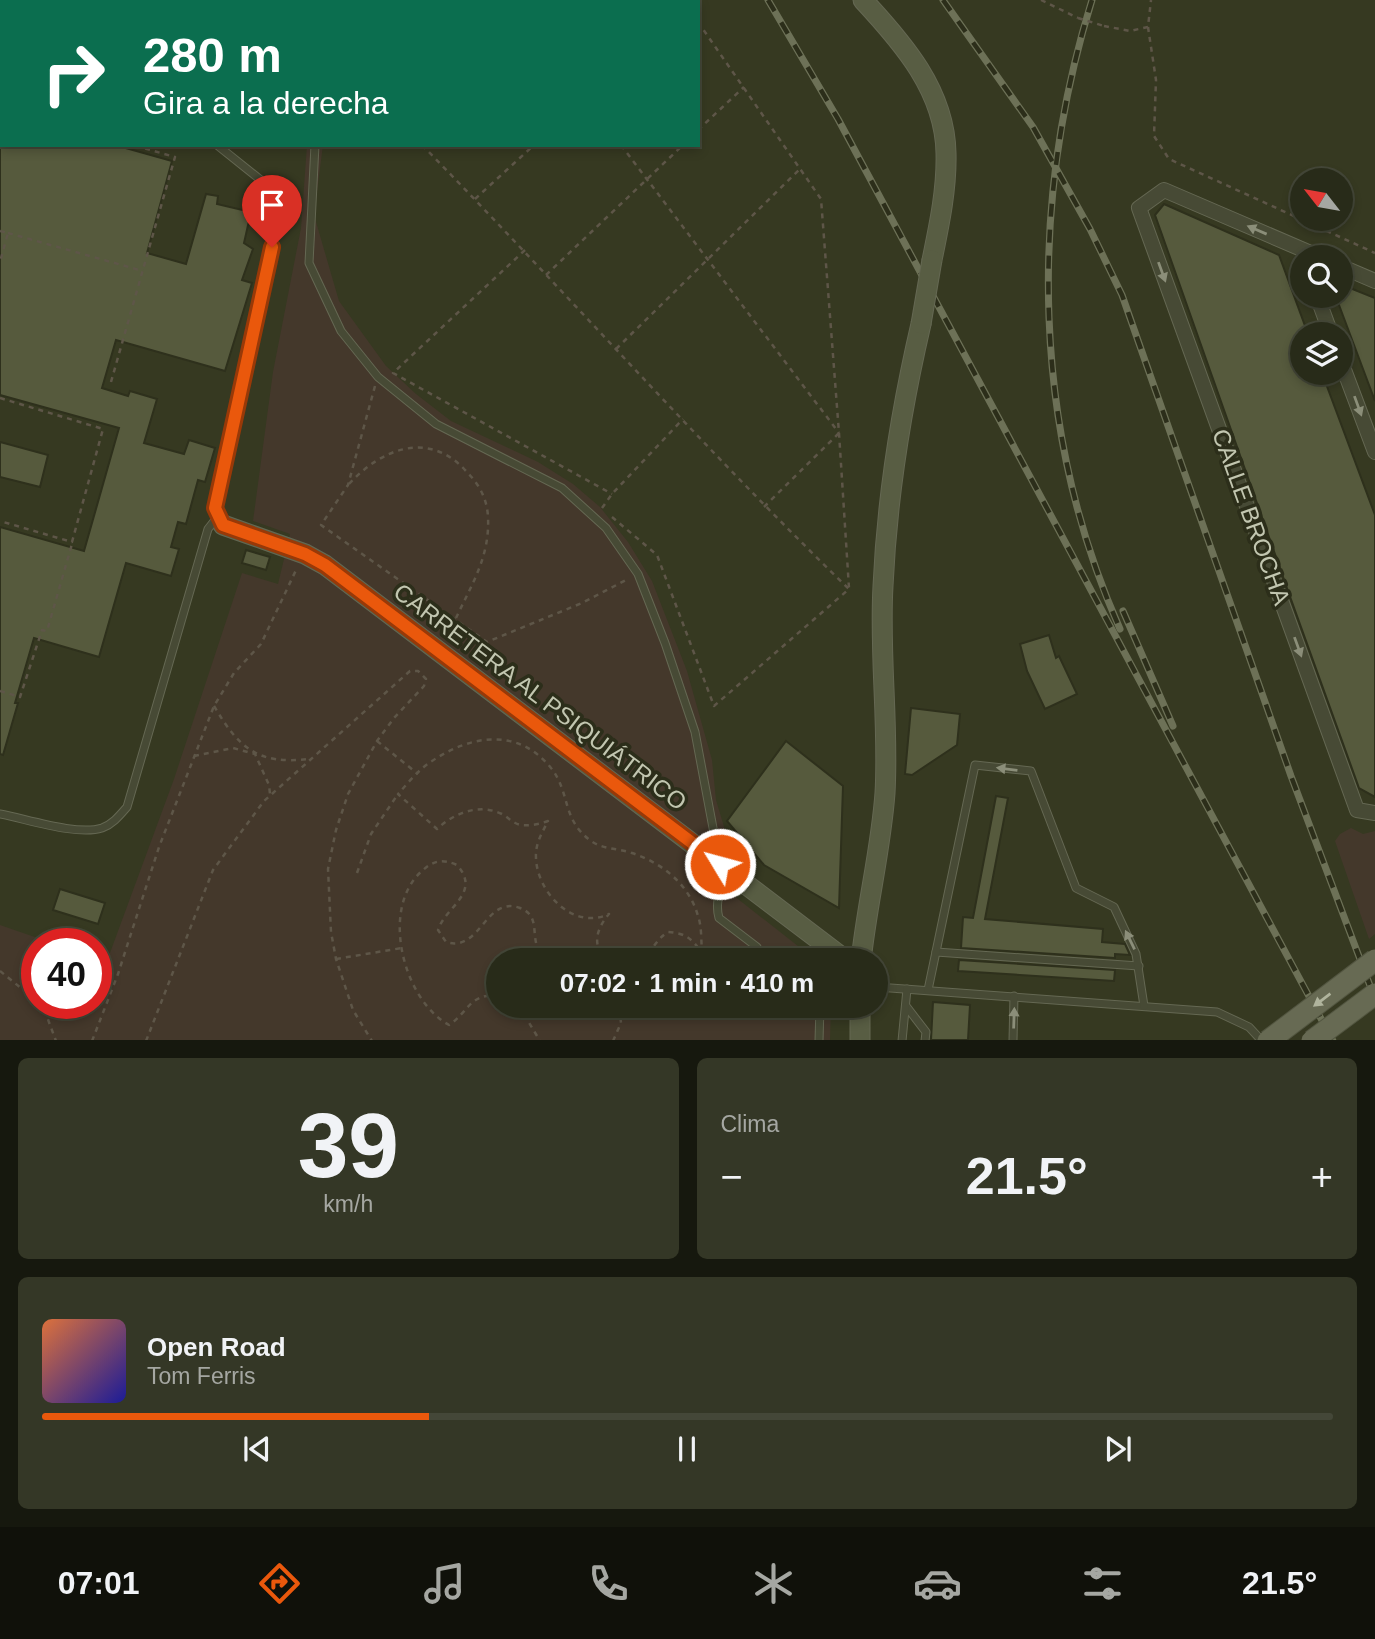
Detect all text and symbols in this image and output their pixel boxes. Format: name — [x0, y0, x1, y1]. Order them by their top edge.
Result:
icon: right — [28, 28, 119, 119]
text: 280 m — [143, 28, 282, 82]
text: Gira a la derecha — [143, 85, 388, 121]
north arrow — [1290, 168, 1353, 231]
map controls — [1290, 168, 1353, 385]
pin — [242, 175, 302, 247]
icon: arrive — [253, 186, 291, 224]
one-way arrow — [1247, 224, 1267, 236]
button: search — [1290, 245, 1353, 308]
one-way arrow — [1157, 262, 1168, 283]
button: layers — [1290, 322, 1353, 385]
one-way arrow — [1352, 395, 1363, 416]
street label: CALLE BROCHA — [1207, 425, 1296, 609]
street label: CARRETERA AL PSIQUIÁTRICO — [389, 578, 692, 815]
one-way arrow — [1293, 637, 1304, 658]
one-way arrow — [996, 763, 1018, 774]
position arrow — [683, 827, 757, 901]
speed limit sign: 40 — [21, 928, 112, 1019]
one-way arrow — [1124, 930, 1135, 950]
text: 07:02 · 1 min · 410 m — [560, 968, 814, 998]
one-way arrow — [1312, 993, 1331, 1007]
one-way arrow — [1008, 1007, 1019, 1029]
text: 39 — [298, 1095, 399, 1196]
text: Clima — [721, 1111, 779, 1137]
text: 21.5° — [966, 1147, 1088, 1205]
text: − — [721, 1156, 743, 1198]
text: + — [1311, 1156, 1333, 1198]
text: km/h — [323, 1191, 373, 1217]
text: Open Road — [147, 1332, 286, 1362]
text: Tom Ferris — [147, 1363, 256, 1389]
icon: previous — [238, 1430, 276, 1468]
icon: pause — [668, 1430, 706, 1468]
icon: next — [1099, 1430, 1137, 1468]
icon: directions — [255, 1559, 304, 1608]
icon: music — [420, 1559, 469, 1608]
icon: phone — [584, 1559, 633, 1608]
icon: climate — [749, 1559, 798, 1608]
icon: car — [913, 1559, 962, 1608]
icon: filters — [1078, 1559, 1127, 1608]
text: 07:01 — [58, 1565, 140, 1601]
text: 21.5° — [1242, 1565, 1317, 1601]

